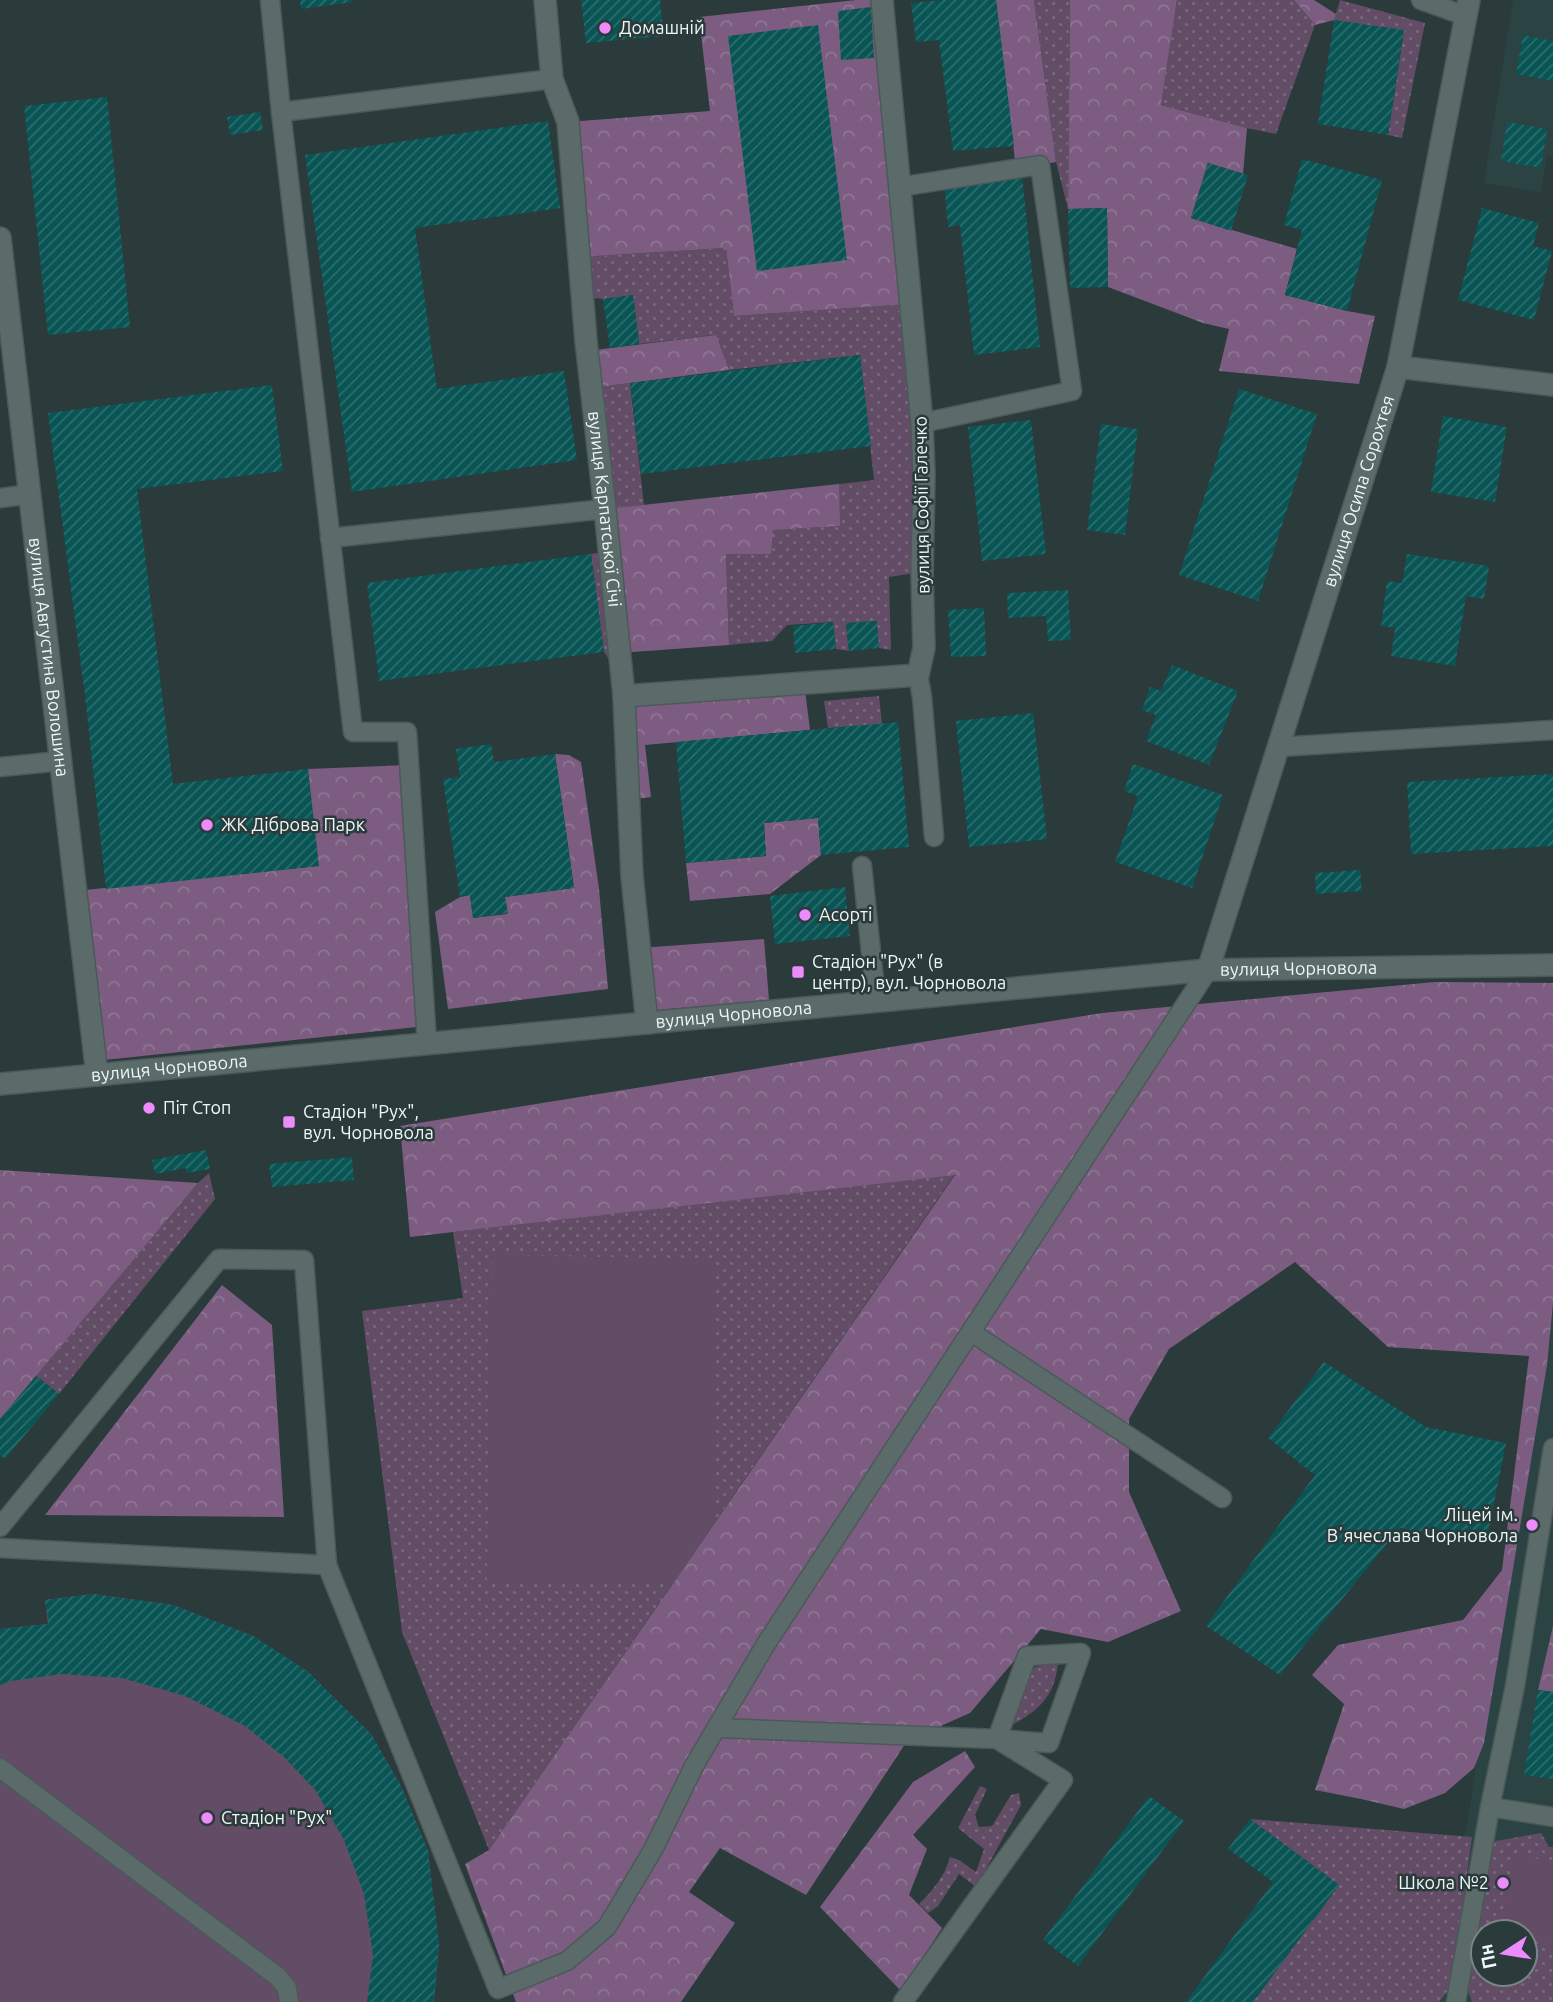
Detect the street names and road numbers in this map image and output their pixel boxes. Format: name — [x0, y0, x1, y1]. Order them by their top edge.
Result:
street label: вулиця Осипа Сорохтея — [1318, 393, 1397, 589]
street label: вулиця Карпатської Січі — [585, 410, 626, 608]
street label: вулиця Софії Галечко — [909, 416, 933, 594]
street label: вулиця Августина Волошина — [26, 536, 73, 778]
street label: вулиця Чорновола — [1220, 957, 1377, 979]
street label: вулиця Чорновола — [654, 996, 813, 1031]
street label: вулиця Чорновола — [90, 1050, 248, 1084]

